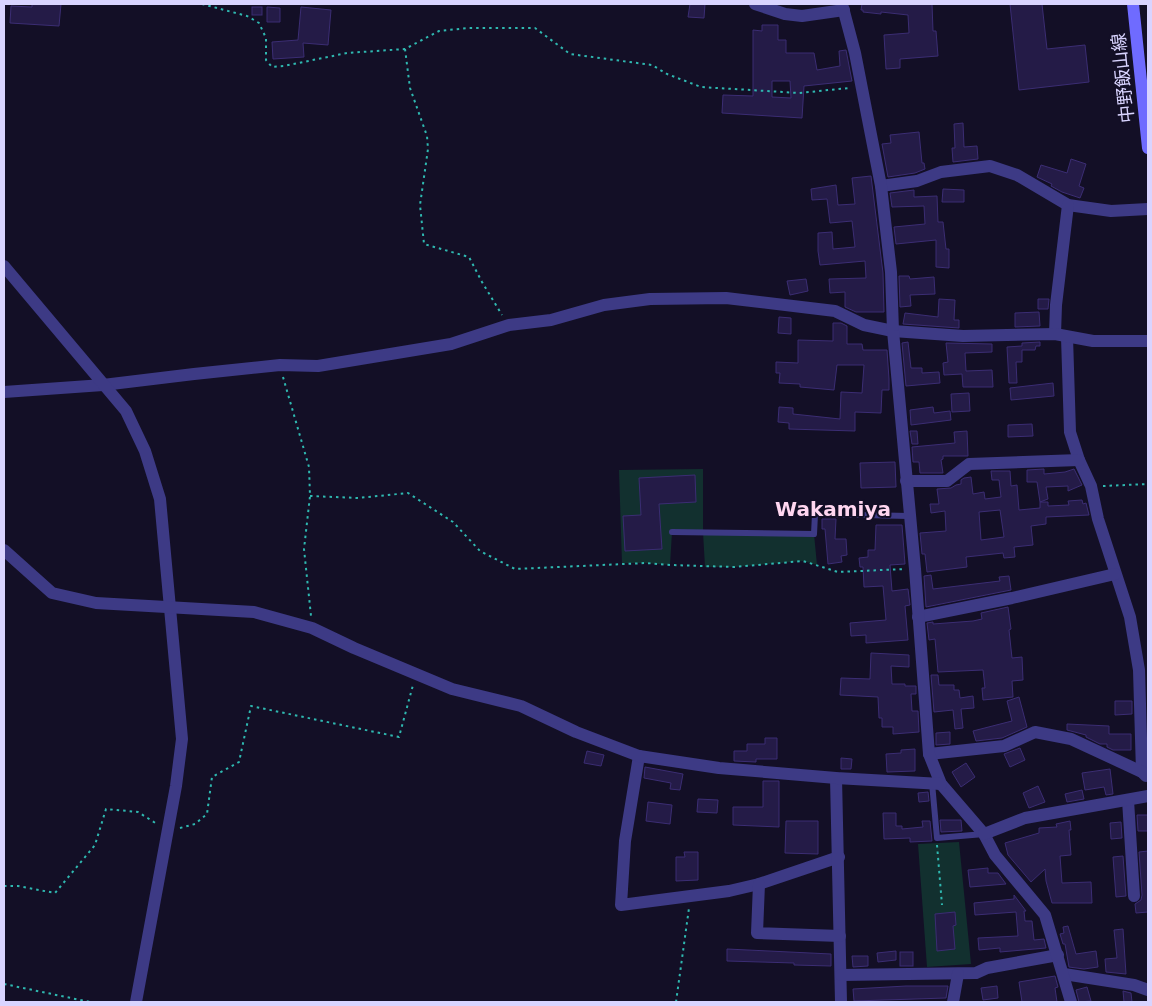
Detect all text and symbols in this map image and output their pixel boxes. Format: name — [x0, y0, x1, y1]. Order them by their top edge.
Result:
street label: 中野飯山線 — [1107, 32, 1138, 124]
district label: Wakamiya — [775, 497, 891, 521]

